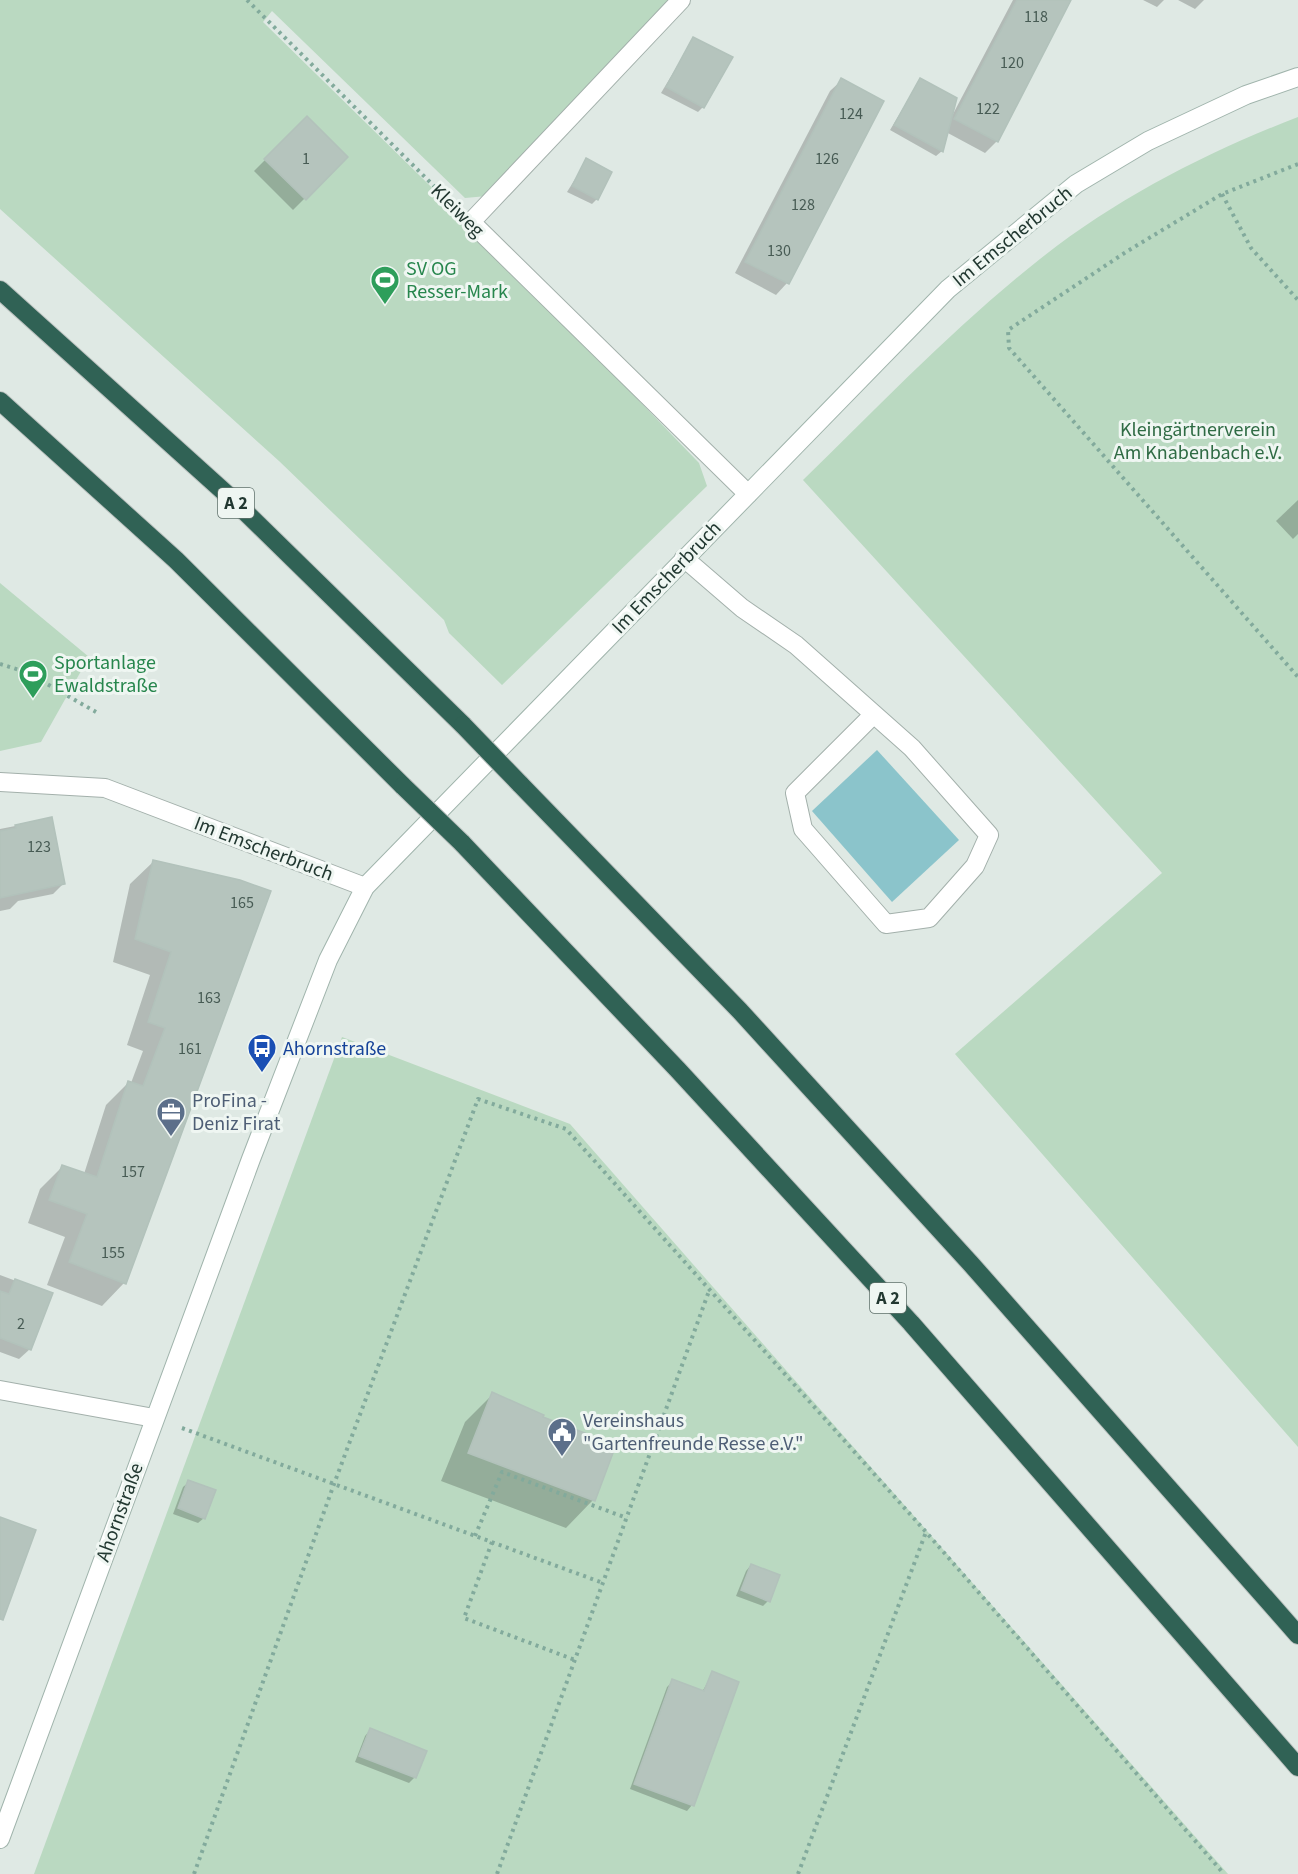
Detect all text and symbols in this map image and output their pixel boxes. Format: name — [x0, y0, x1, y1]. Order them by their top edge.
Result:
house number: 118 — [1024, 6, 1048, 28]
house number: 120 — [1000, 52, 1024, 74]
house number: 122 — [976, 98, 1000, 120]
house number: 124 — [839, 103, 863, 125]
house number: 1 — [302, 148, 310, 170]
house number: 126 — [815, 148, 839, 170]
street label: Kleiweg — [424, 178, 490, 244]
street label: Im Emscherbruch — [947, 180, 1079, 294]
house number: 128 — [791, 194, 815, 216]
house number: 130 — [767, 240, 791, 262]
place label: SV OG Resser-Mark — [406, 255, 508, 306]
sports icon: SV OG Resser-Mark — [369, 264, 401, 306]
park label: Kleingärtnerverein Am Knabenbach e.V. — [1114, 416, 1282, 467]
road number: A 2 — [218, 488, 254, 518]
street label: Im Emscherbruch — [606, 515, 728, 640]
place label: Sportanlage Ewaldstraße — [54, 649, 158, 700]
sports icon: Sportanlage Ewaldstraße — [17, 658, 49, 700]
street label: Im Emscherbruch — [190, 810, 337, 888]
house number: 123 — [27, 836, 51, 858]
house number: 165 — [230, 892, 254, 914]
house number: 163 — [197, 987, 221, 1009]
bus stop icon: Ahornstraße — [246, 1032, 278, 1074]
place label: Ahornstraße — [283, 1035, 386, 1063]
house number: 161 — [178, 1038, 202, 1060]
place label: ProFina - Deniz Firat — [192, 1087, 281, 1138]
office icon: ProFina - Deniz Firat — [155, 1096, 187, 1138]
house number: 157 — [121, 1161, 145, 1183]
house number: 155 — [101, 1242, 125, 1264]
road number: A 2 — [870, 1283, 906, 1313]
house number: 2 — [17, 1313, 25, 1335]
place label: Vereinshaus "Gartenfreunde Resse e.V." — [583, 1407, 804, 1458]
public building icon: Vereinshaus "Gartenfreunde Resse e.V." — [546, 1416, 578, 1458]
street label: Ahornstraße — [89, 1459, 151, 1566]

